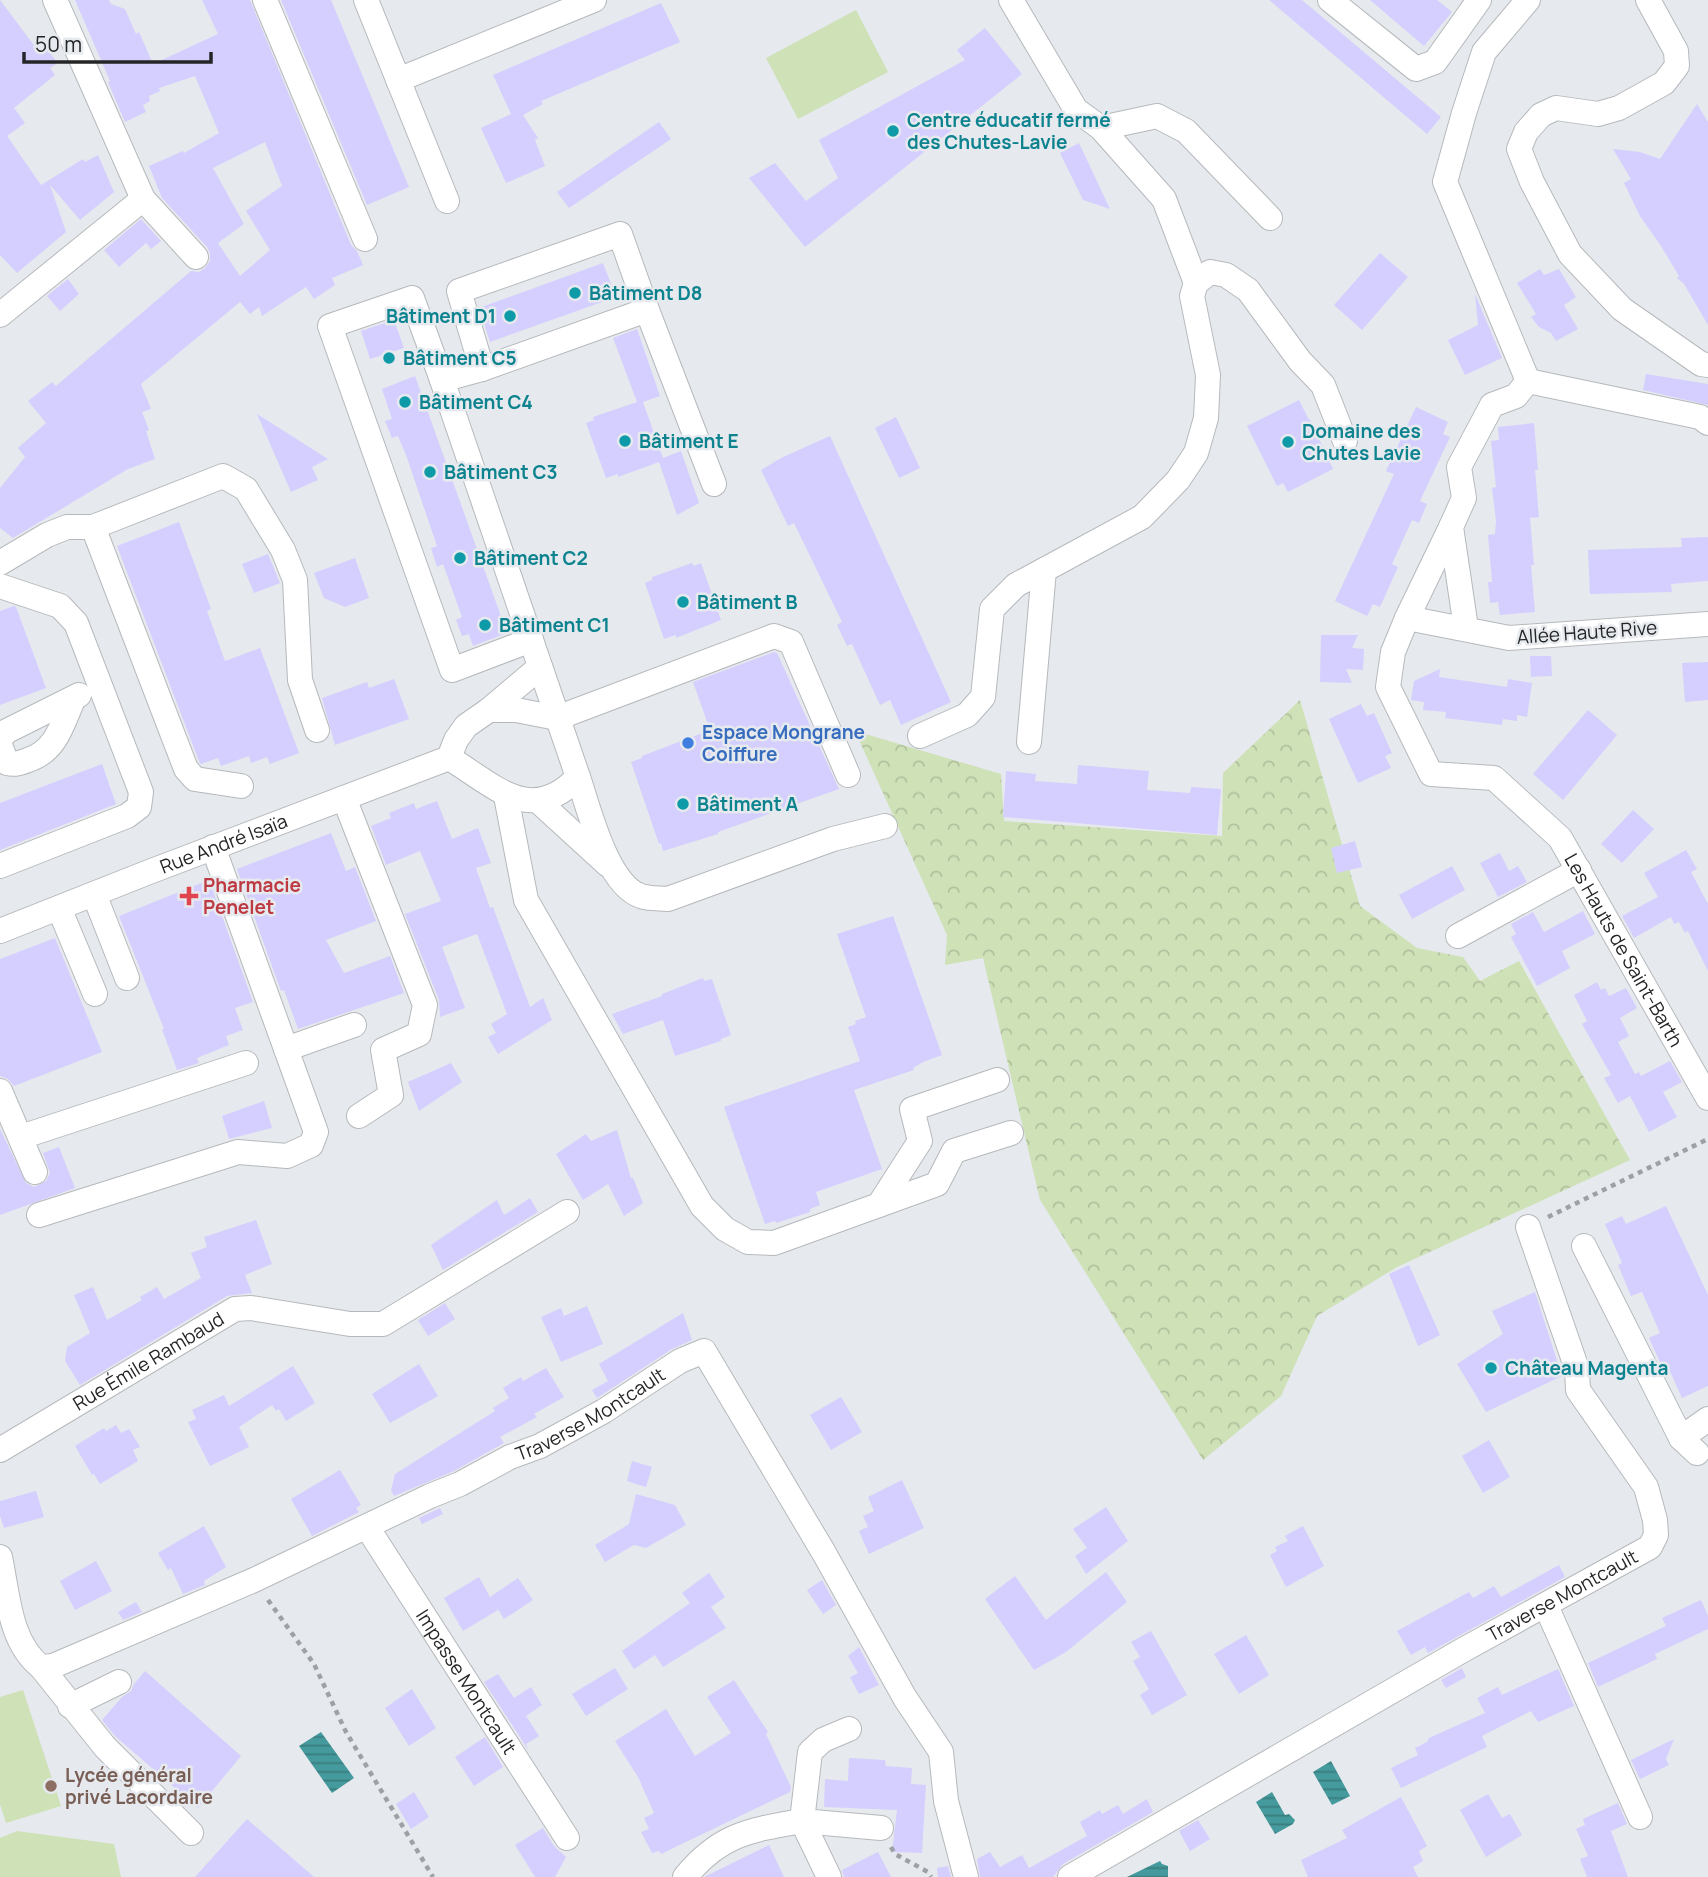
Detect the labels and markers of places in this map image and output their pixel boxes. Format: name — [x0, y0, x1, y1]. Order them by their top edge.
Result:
place label: Centre éducatif fermé des Chutes-Lavie — [907, 107, 1111, 155]
marker: Centre éducatif fermé des Chutes-Lavie — [885, 123, 901, 139]
place label: Bâtiment D8 — [589, 280, 702, 306]
marker: Bâtiment D8 — [567, 285, 583, 301]
place label: Bâtiment D1 — [386, 303, 496, 329]
marker: Bâtiment D1 — [502, 308, 518, 324]
place label: Bâtiment C5 — [403, 345, 517, 371]
marker: Bâtiment C5 — [381, 350, 397, 366]
place label: Bâtiment C4 — [419, 389, 533, 415]
marker: Bâtiment C4 — [397, 394, 413, 410]
place label: Domaine des Chutes Lavie — [1302, 418, 1421, 466]
place label: Bâtiment E — [639, 428, 739, 454]
marker: Bâtiment E — [617, 433, 633, 449]
marker: Domaine des Chutes Lavie — [1280, 434, 1296, 450]
place label: Bâtiment C3 — [444, 459, 558, 485]
marker: Bâtiment C3 — [422, 464, 438, 480]
place label: Bâtiment C2 — [474, 545, 588, 571]
marker: Bâtiment C2 — [452, 550, 468, 566]
place label: Bâtiment B — [697, 589, 797, 615]
marker: Bâtiment B — [675, 594, 691, 610]
place label: Bâtiment C1 — [499, 612, 610, 638]
marker: Bâtiment C1 — [477, 617, 493, 633]
place label: Espace Mongrane Coiffure — [702, 719, 865, 767]
marker: Espace Mongrane Coiffure — [680, 735, 696, 751]
place label: Bâtiment A — [697, 791, 798, 817]
marker: Bâtiment A — [675, 796, 691, 812]
place label: Pharmacie Penelet — [203, 872, 301, 920]
marker: Pharmacie Penelet — [181, 888, 197, 904]
place label: Château Magenta — [1505, 1355, 1669, 1381]
marker: Château Magenta — [1483, 1360, 1499, 1376]
place label: Lycée général privé Lacordaire — [65, 1762, 213, 1810]
marker: Lycée général privé Lacordaire — [43, 1778, 59, 1794]

